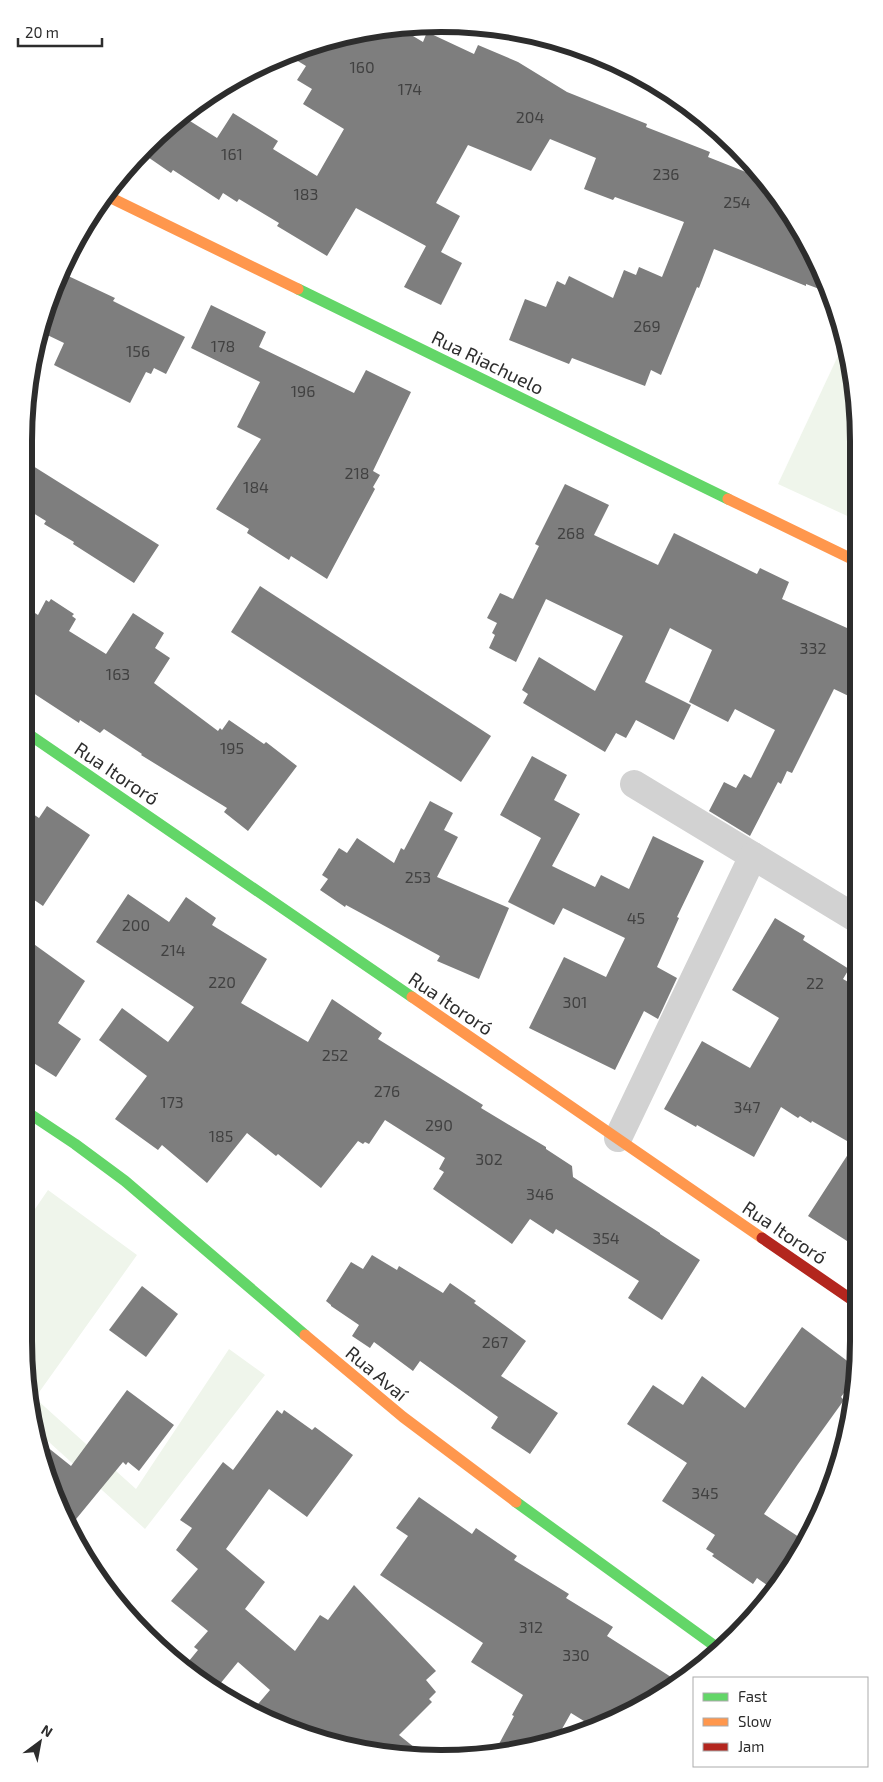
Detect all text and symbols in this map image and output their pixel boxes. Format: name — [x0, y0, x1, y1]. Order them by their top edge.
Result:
scale bar — [18, 15, 101, 47]
text: 20 m — [25, 23, 59, 41]
house number: 160 — [349, 57, 375, 76]
house number: 174 — [398, 79, 422, 98]
house number: 204 — [516, 107, 544, 126]
house number: 161 — [221, 144, 243, 163]
house number: 236 — [652, 164, 680, 183]
house number: 183 — [294, 184, 318, 203]
house number: 254 — [723, 192, 751, 211]
house number: 269 — [633, 316, 661, 335]
street label: Rua Riachuelo — [428, 325, 548, 399]
house number: 178 — [211, 336, 235, 355]
house number: 156 — [126, 341, 150, 360]
house number: 196 — [291, 381, 315, 400]
house number: 218 — [344, 463, 370, 482]
house number: 184 — [243, 477, 269, 496]
house number: 268 — [557, 523, 585, 542]
house number: 332 — [800, 638, 826, 657]
house number: 163 — [106, 664, 130, 683]
street label: Rua Itororó — [71, 736, 163, 810]
house number: 195 — [220, 738, 244, 757]
house number: 253 — [405, 867, 431, 886]
house number: 45 — [627, 908, 645, 927]
house number: 200 — [122, 915, 150, 934]
house number: 214 — [160, 940, 186, 959]
street label: Rua Itororó — [405, 966, 497, 1040]
house number: 220 — [208, 972, 236, 991]
house number: 22 — [806, 973, 824, 992]
house number: 301 — [563, 992, 587, 1011]
house number: 252 — [322, 1045, 348, 1064]
house number: 276 — [374, 1081, 400, 1100]
house number: 173 — [160, 1092, 184, 1111]
house number: 347 — [734, 1097, 760, 1116]
house number: 290 — [425, 1115, 453, 1134]
house number: 185 — [209, 1126, 233, 1145]
house number: 302 — [475, 1149, 503, 1168]
house number: 346 — [526, 1184, 554, 1203]
street label: Rua Itororó — [739, 1195, 831, 1269]
house number: 354 — [592, 1228, 620, 1247]
house number: 267 — [482, 1332, 508, 1351]
street label: Rua Avaí — [342, 1341, 413, 1406]
house number: 345 — [691, 1483, 719, 1502]
house number: 312 — [519, 1617, 543, 1636]
house number: 330 — [562, 1645, 590, 1664]
legend — [693, 1677, 868, 1767]
text: Fast — [738, 1687, 768, 1705]
text: Slow — [738, 1712, 772, 1730]
north arrow — [15, 1717, 65, 1767]
text: N — [38, 1721, 56, 1740]
text: Jam — [738, 1737, 764, 1755]

